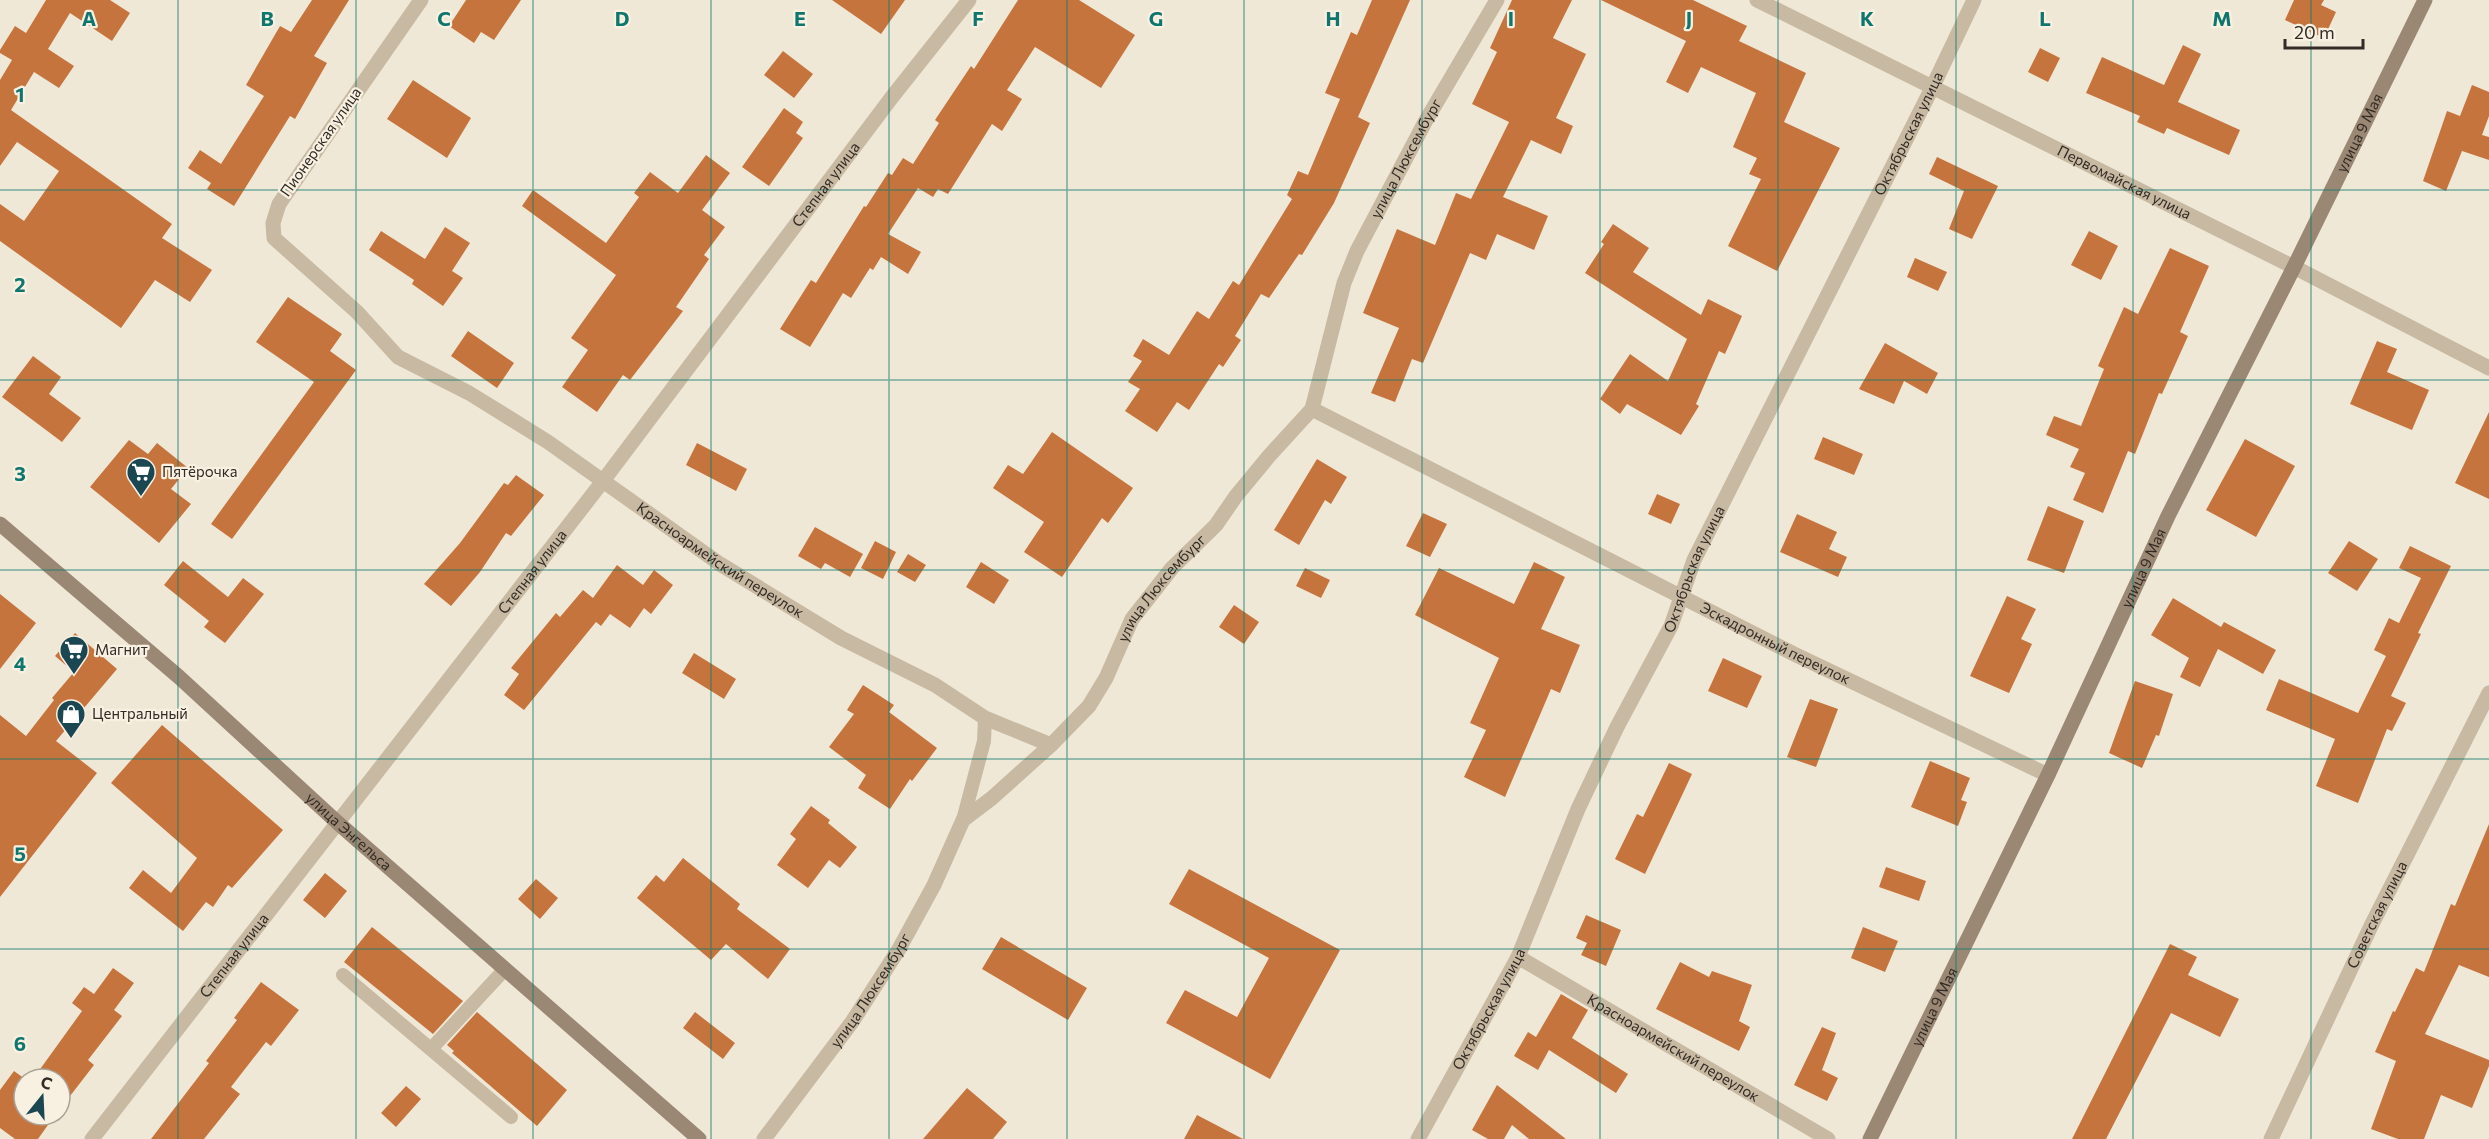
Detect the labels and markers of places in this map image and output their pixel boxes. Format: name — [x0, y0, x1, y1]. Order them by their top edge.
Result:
supermarket icon: Пятёрочка — [125, 456, 157, 498]
place label: Пятёрочка — [162, 462, 237, 480]
supermarket icon: Магнит — [58, 634, 90, 676]
place label: Магнит — [95, 640, 148, 658]
shop icon: Центральный — [55, 698, 87, 740]
place label: Центральный — [92, 704, 188, 722]

